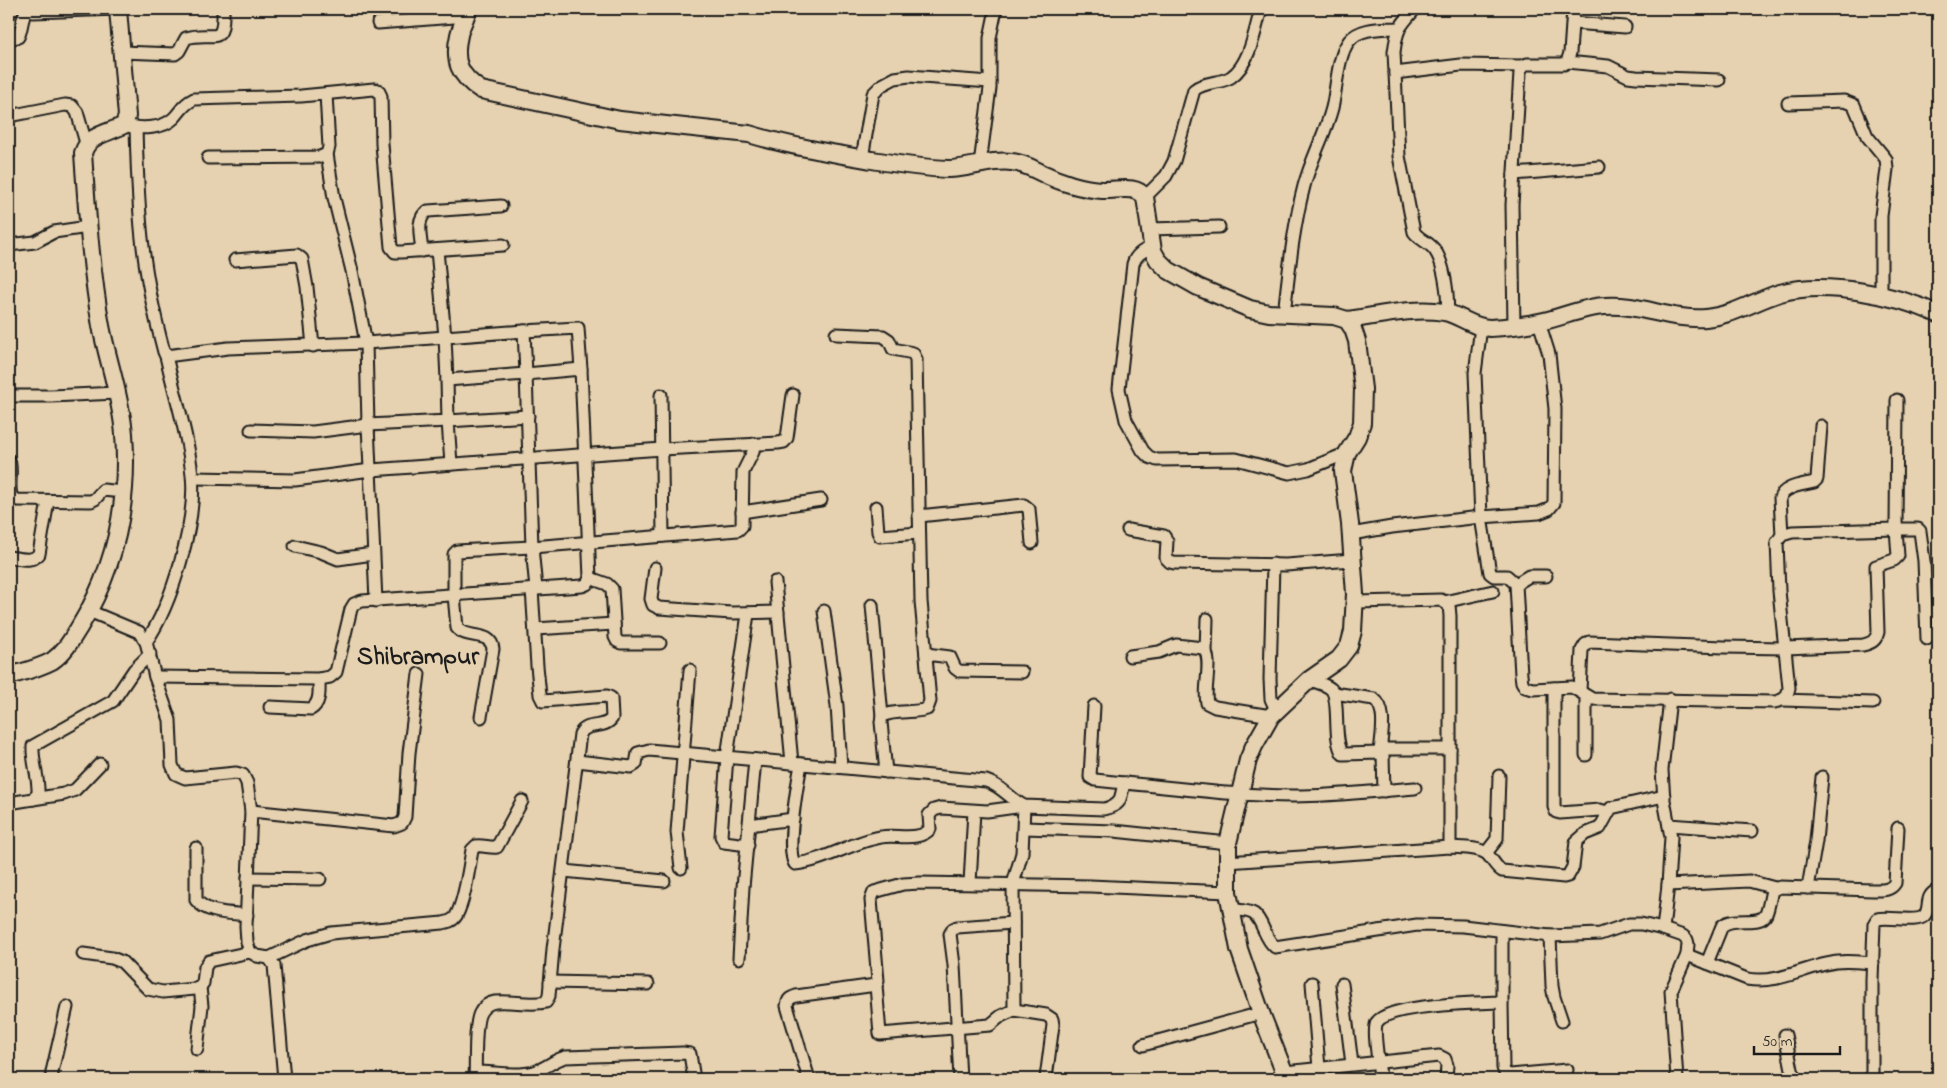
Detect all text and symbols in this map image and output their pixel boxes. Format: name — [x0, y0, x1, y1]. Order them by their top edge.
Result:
district label: Shibrampur — [357, 640, 480, 676]
scale bar — [1754, 1023, 1841, 1055]
text: 50 m — [1762, 1031, 1793, 1053]

